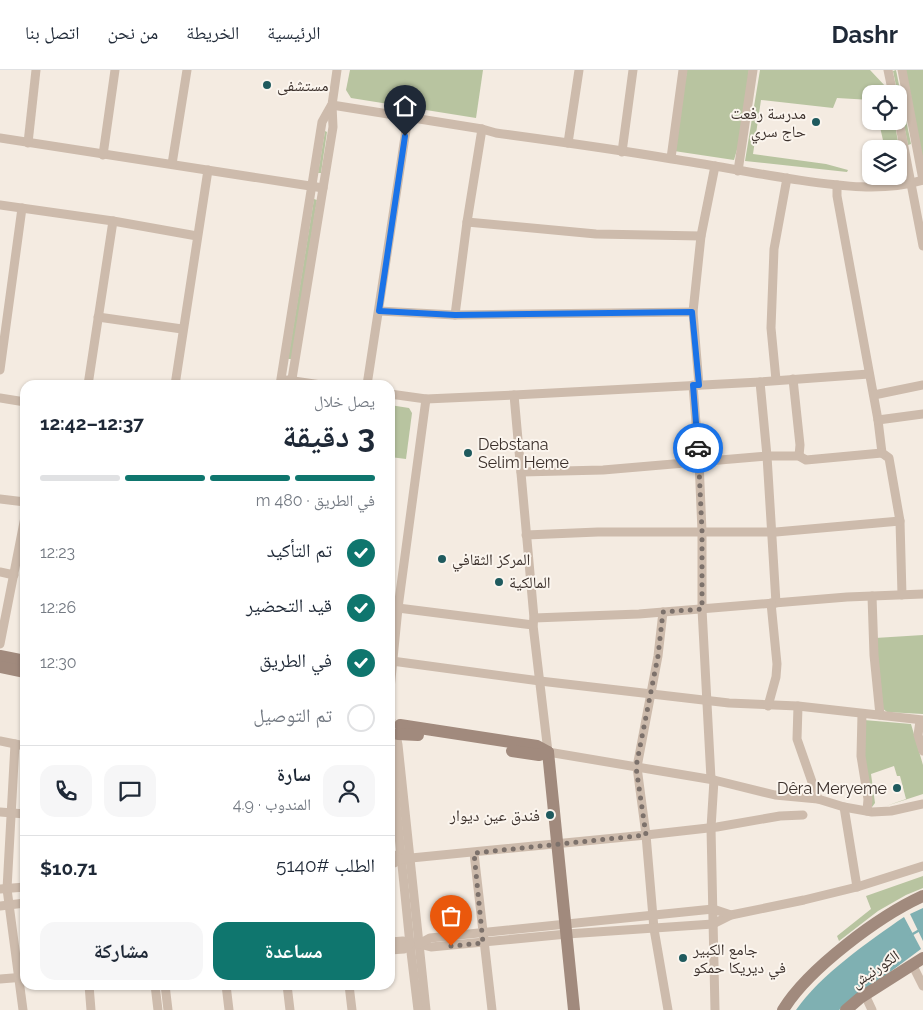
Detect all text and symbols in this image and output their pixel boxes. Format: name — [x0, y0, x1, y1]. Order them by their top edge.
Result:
text: Dashr — [832, 20, 898, 49]
text: اتصل بنا — [25, 22, 79, 43]
text: من نحن — [107, 22, 158, 43]
text: الخريطة — [186, 22, 239, 43]
text: الرئيسية — [267, 22, 321, 43]
place label: مستشفى — [277, 76, 328, 96]
marker: مستشفى — [261, 79, 273, 91]
pin — [384, 85, 426, 136]
map controls — [862, 85, 907, 185]
button: locate — [862, 85, 907, 130]
icon: home — [391, 92, 419, 120]
place label: مدرسة رفعت حاج سري — [731, 104, 806, 144]
marker: مدرسة رفعت حاج سري — [810, 116, 822, 128]
button: layers — [862, 140, 907, 185]
text: يصل خلال — [314, 392, 375, 411]
text: 12:37–12:42 — [40, 412, 144, 434]
text: 3 دقيقة — [282, 417, 375, 454]
courier — [673, 423, 723, 473]
icon: car — [684, 434, 712, 462]
place label: Debstana Selim Heme — [478, 435, 569, 472]
marker: Debstana Selim Heme — [462, 447, 474, 459]
text: في الطريق · 480 m — [256, 491, 375, 510]
text: تم التأكيد — [267, 539, 332, 561]
icon: check — [347, 539, 375, 567]
text: 12:23 — [40, 543, 75, 562]
place label: المركز الثقافي — [452, 550, 530, 572]
marker: المركز الثقافي — [436, 553, 448, 565]
place label: المالكية — [509, 573, 551, 592]
marker: المالكية — [493, 576, 505, 588]
text: قيد التحضير — [246, 594, 332, 616]
icon: check — [347, 594, 375, 622]
text: 12:26 — [40, 598, 76, 617]
text: في الطريق — [259, 649, 332, 671]
icon: check — [347, 649, 375, 677]
text: 12:30 — [40, 653, 77, 672]
text: تم التوصيل — [253, 704, 332, 726]
text: سارة — [277, 763, 311, 785]
button: phone — [40, 765, 92, 817]
button: chat — [104, 765, 156, 817]
button: person — [323, 765, 375, 817]
place label: Dêra Meryeme — [777, 779, 887, 798]
marker: Dêra Meryeme — [891, 782, 903, 794]
text: المندوب · 4.9 — [233, 795, 311, 814]
place label: فندق عين ديوار — [449, 806, 540, 826]
marker: فندق عين ديوار — [544, 809, 556, 821]
text: الطلب #5140 — [276, 854, 375, 876]
text: $10.71 — [40, 857, 97, 879]
pin — [430, 895, 472, 946]
icon: bag — [437, 902, 465, 930]
button: مشاركة — [40, 922, 203, 980]
button: مساعدة — [213, 922, 375, 980]
place label: جامع الكبير في ديريكا حمكو — [692, 940, 786, 980]
street label: الكورنيش — [847, 946, 904, 993]
marker: جامع الكبير في ديريكا حمكو — [677, 952, 689, 964]

